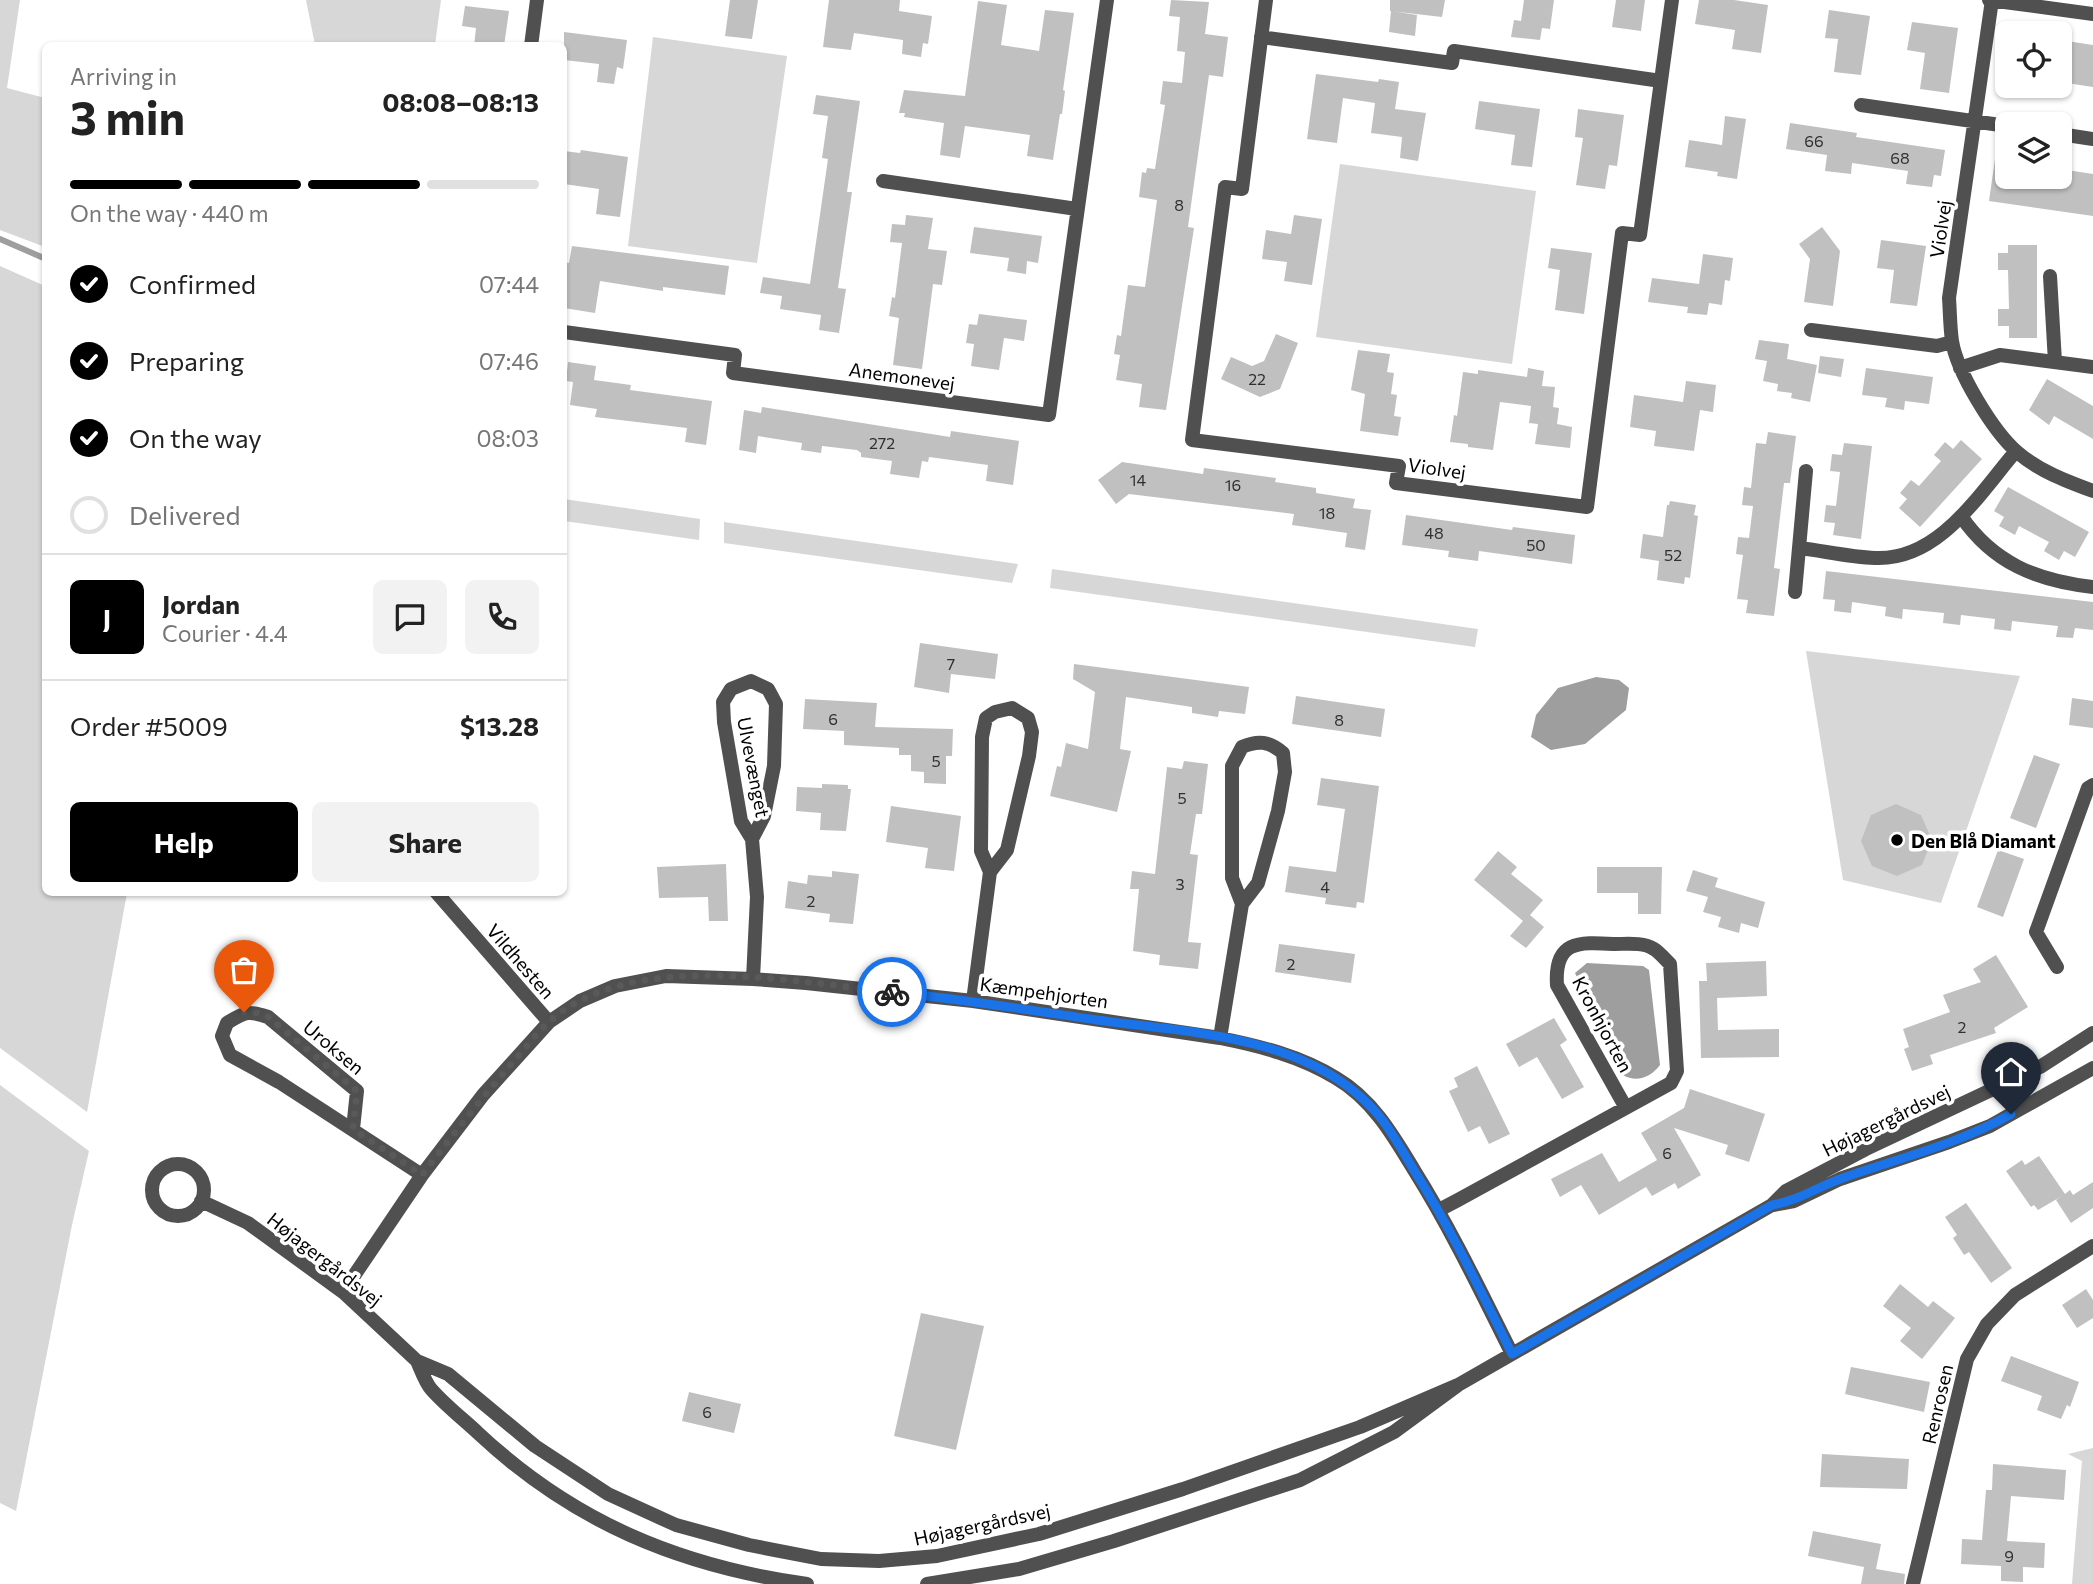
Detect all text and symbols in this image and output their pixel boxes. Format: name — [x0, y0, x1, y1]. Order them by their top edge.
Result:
map controls — [1995, 21, 2072, 189]
button: locate — [1995, 21, 2072, 98]
text: Arriving in — [70, 62, 177, 90]
text: 08:08–08:13 — [382, 86, 539, 117]
text: 3 min — [70, 88, 185, 144]
button: layers — [1995, 112, 2072, 189]
house number: 66 — [1804, 131, 1824, 150]
house number: 68 — [1890, 148, 1910, 167]
house number: 8 — [1174, 195, 1184, 214]
street label: Violvej — [1925, 198, 1955, 260]
text: On the way · 440 m — [70, 199, 269, 227]
icon: check — [70, 265, 108, 303]
text: Confirmed — [129, 268, 256, 299]
text: 07:44 — [479, 270, 539, 298]
icon: check — [70, 342, 108, 380]
text: Preparing — [129, 345, 244, 376]
text: 07:46 — [479, 347, 539, 375]
street label: Anemonevej — [847, 357, 957, 395]
house number: 22 — [1248, 369, 1266, 388]
icon: check — [70, 419, 108, 457]
text: On the way — [129, 422, 262, 453]
text: 08:03 — [477, 424, 539, 452]
house number: 272 — [869, 433, 895, 452]
street label: Violvej — [1406, 453, 1468, 483]
house number: 14 — [1130, 470, 1147, 489]
house number: 16 — [1225, 475, 1241, 494]
text: Delivered — [129, 499, 240, 530]
house number: 18 — [1319, 503, 1335, 522]
house number: 48 — [1424, 523, 1444, 542]
house number: 50 — [1526, 535, 1546, 554]
house number: 52 — [1664, 545, 1682, 564]
button: chat — [373, 580, 447, 654]
button: phone — [465, 580, 539, 654]
text: Jordan — [162, 588, 240, 619]
text: J — [103, 602, 111, 633]
text: Courier · 4.4 — [162, 619, 288, 647]
house number: 7 — [947, 654, 955, 673]
house number: 6 — [828, 709, 838, 728]
text: Order #5009 — [70, 710, 228, 741]
text: $13.28 — [460, 710, 539, 741]
house number: 8 — [1334, 710, 1344, 729]
street label: Ulvevænget — [733, 715, 775, 819]
house number: 5 — [931, 751, 941, 770]
house number: 5 — [1177, 788, 1187, 807]
button: Help — [70, 802, 298, 882]
button: Share — [312, 802, 539, 882]
place label: Den Blå Diamant — [1911, 829, 2056, 852]
marker: Den Blå Diamant — [1889, 832, 1905, 848]
house number: 3 — [1175, 874, 1185, 893]
house number: 4 — [1320, 877, 1330, 896]
house number: 2 — [807, 891, 816, 910]
street label: Vildhesten — [482, 919, 560, 1003]
pin — [214, 940, 274, 1012]
icon: bag — [225, 951, 263, 989]
house number: 2 — [1287, 954, 1296, 973]
courier — [857, 957, 927, 1027]
street label: Kæmpehjorten — [978, 972, 1110, 1012]
street label: Kronhjorten — [1568, 972, 1638, 1076]
icon: bike — [873, 973, 911, 1011]
street label: Uroksen — [299, 1015, 369, 1079]
house number: 2 — [1958, 1017, 1967, 1036]
pin — [1981, 1042, 2041, 1114]
icon: home — [1992, 1053, 2030, 1091]
street label: Højagergårdsvej — [1818, 1079, 1954, 1161]
house number: 6 — [1662, 1143, 1672, 1162]
street label: Højagergårdsvej — [263, 1207, 387, 1311]
street label: Renrosen — [1917, 1362, 1957, 1446]
house number: 6 — [702, 1402, 712, 1421]
street label: Højagergårdsvej — [912, 1498, 1052, 1550]
house number: 9 — [2004, 1546, 2014, 1565]

